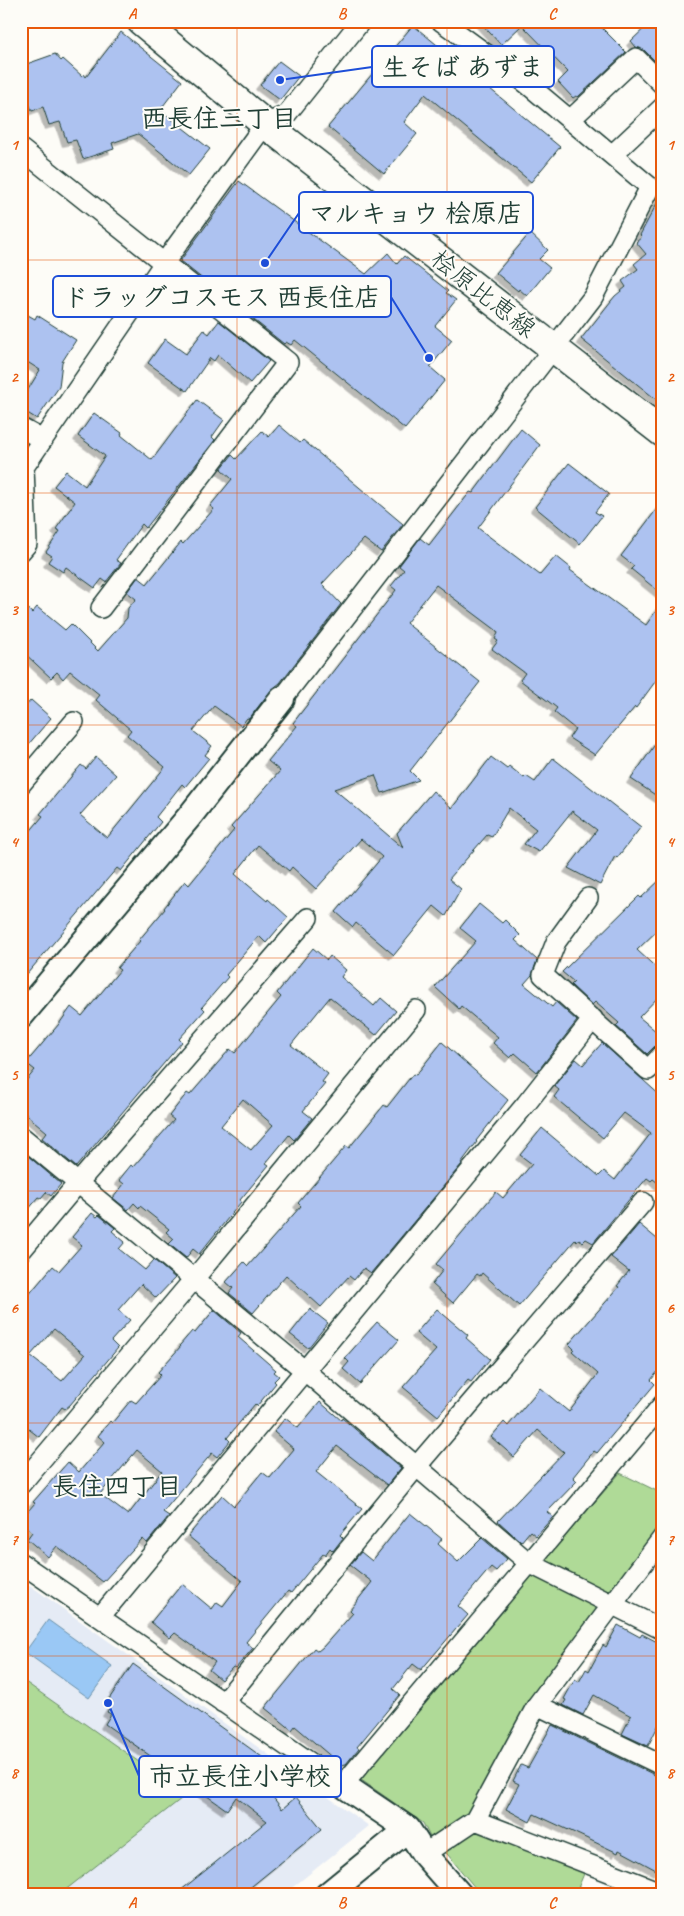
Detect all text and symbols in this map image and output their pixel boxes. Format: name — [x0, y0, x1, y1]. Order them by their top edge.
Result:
text: A — [128, 4, 138, 24]
text: B — [338, 4, 348, 24]
text: C — [548, 4, 558, 24]
callout: 生そば あずま — [372, 46, 554, 87]
text: 生そば あずま — [382, 51, 544, 84]
district label: 西長住三丁目 — [141, 102, 297, 135]
text: 1 — [10, 135, 19, 155]
text: 1 — [666, 135, 675, 155]
callout: マルキョウ 桧原店 — [299, 192, 533, 233]
text: マルキョウ 桧原店 — [309, 197, 523, 230]
street label: 桧原比恵線 — [424, 243, 542, 345]
callout: ドラッグコスモス 西長住店 — [53, 276, 391, 317]
text: ドラッグコスモス 西長住店 — [63, 281, 381, 314]
text: 2 — [10, 367, 19, 387]
text: 2 — [666, 367, 675, 387]
text: 3 — [10, 600, 19, 620]
text: 3 — [666, 600, 675, 620]
text: 4 — [10, 832, 19, 852]
text: 4 — [666, 832, 675, 852]
text: 5 — [11, 1065, 20, 1085]
text: 5 — [667, 1065, 676, 1085]
text: 6 — [10, 1298, 19, 1318]
text: 6 — [666, 1298, 675, 1318]
district label: 長住四丁目 — [52, 1470, 182, 1503]
text: 7 — [10, 1530, 19, 1550]
text: 7 — [666, 1530, 675, 1550]
callout: 市立長住小学校 — [139, 1756, 341, 1797]
text: 市立長住小学校 — [149, 1760, 331, 1793]
text: 8 — [10, 1763, 19, 1783]
text: 8 — [666, 1763, 675, 1783]
text: A — [128, 1893, 138, 1913]
text: B — [338, 1893, 348, 1913]
text: C — [548, 1893, 558, 1913]

